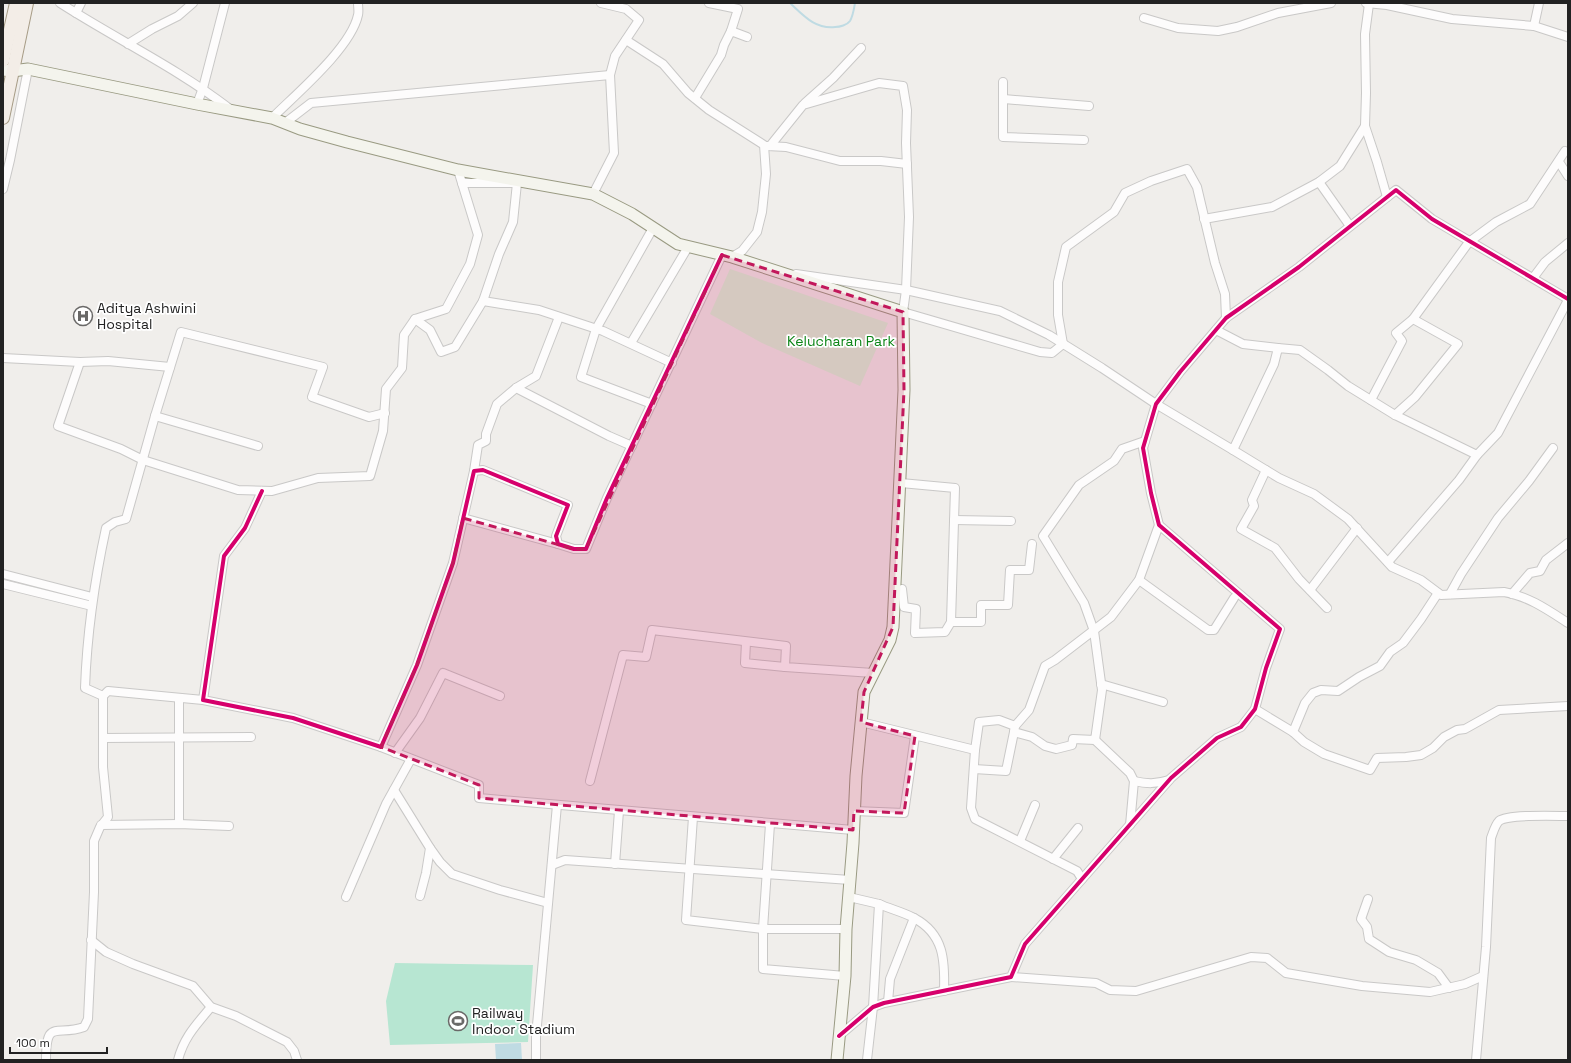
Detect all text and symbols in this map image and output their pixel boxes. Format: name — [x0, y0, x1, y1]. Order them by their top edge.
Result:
place label: Aditya Ashwini Hospital — [97, 299, 196, 333]
hospital icon: Aditya Ashwini Hospital — [72, 305, 94, 327]
park label: Kelucharan Park — [787, 332, 895, 350]
place label: Railway Indoor Stadium — [472, 1004, 575, 1038]
sports icon: Railway Indoor Stadium — [447, 1010, 469, 1032]
scale bar — [10, 1029, 107, 1055]
text: 100 m — [16, 1035, 50, 1051]

